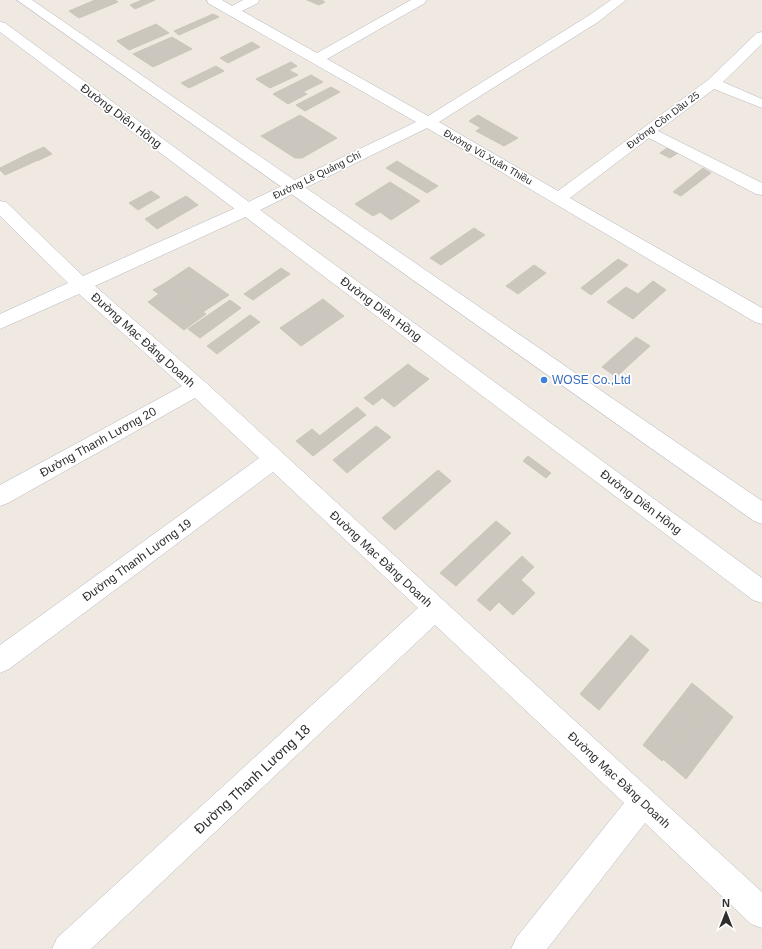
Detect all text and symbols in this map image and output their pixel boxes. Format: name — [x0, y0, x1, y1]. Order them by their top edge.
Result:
street label: Đường Diên Hồng — [78, 81, 164, 151]
street label: Đường Cồn Dầu 25 — [625, 89, 702, 151]
street label: Đường Vũ Xuân Thiều — [442, 127, 534, 187]
street label: Đường Lê Quảng Chí — [271, 149, 363, 201]
street label: Đường Diên Hồng — [338, 274, 424, 344]
street label: Đường Mạc Đăng Doanh — [88, 290, 198, 390]
place label: WOSE Co.,Ltd — [552, 373, 631, 387]
marker: WOSE Co.,Ltd — [539, 375, 549, 385]
street label: Đường Thanh Lương 20 — [37, 404, 159, 480]
street label: Đường Diên Hồng — [598, 467, 684, 537]
street label: Đường Mạc Đăng Doanh — [327, 508, 435, 610]
street label: Đường Thanh Lương 19 — [80, 516, 194, 604]
street label: Đường Thanh Lương 18 — [191, 721, 313, 837]
street label: Đường Mạc Đăng Doanh — [565, 729, 673, 831]
north arrow — [706, 893, 746, 933]
text: N — [722, 897, 730, 909]

